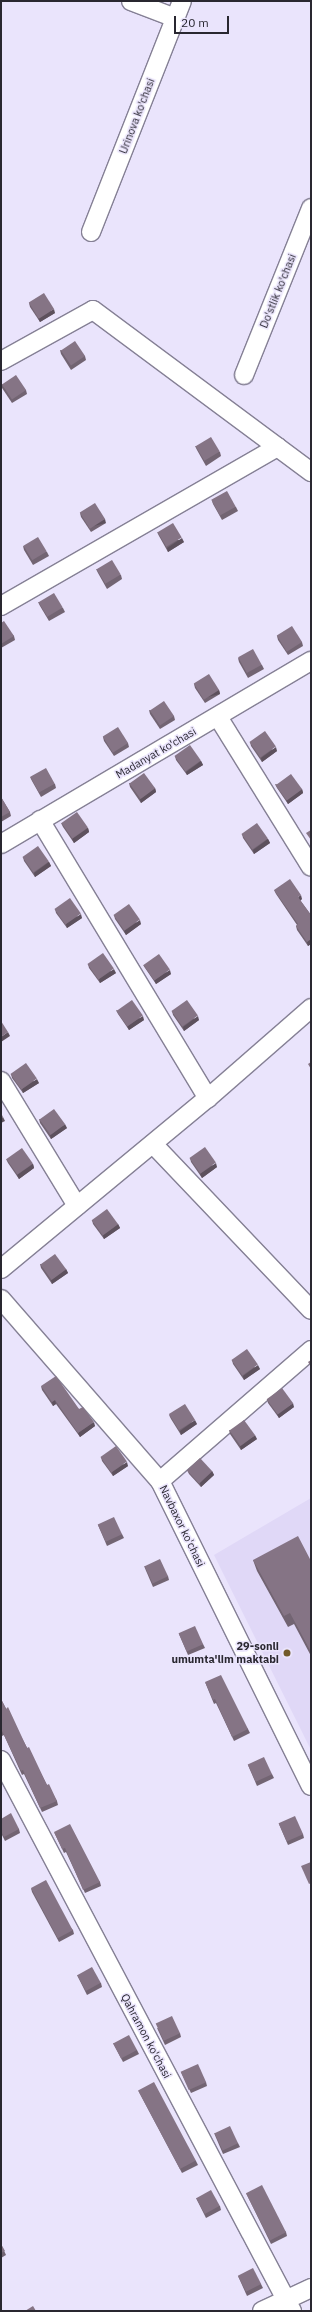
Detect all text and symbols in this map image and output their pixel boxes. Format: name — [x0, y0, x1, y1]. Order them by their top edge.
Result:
scale bar — [176, 8, 231, 34]
text: 20 m — [181, 15, 209, 30]
street label: Urinova ko'chasi — [116, 76, 158, 156]
street label: Do'stlik ko'chasi — [257, 252, 299, 330]
street label: Madanyat ko'chasi — [113, 725, 199, 781]
street label: Navbaxor ko'chasi — [157, 1483, 207, 1569]
place label: 29-sonli umumta'lim maktabi — [171, 1640, 279, 1666]
marker: 29-sonli umumta'lim maktabi — [282, 1648, 292, 1658]
street label: Qahramon ko'chasi — [118, 1991, 174, 2081]

